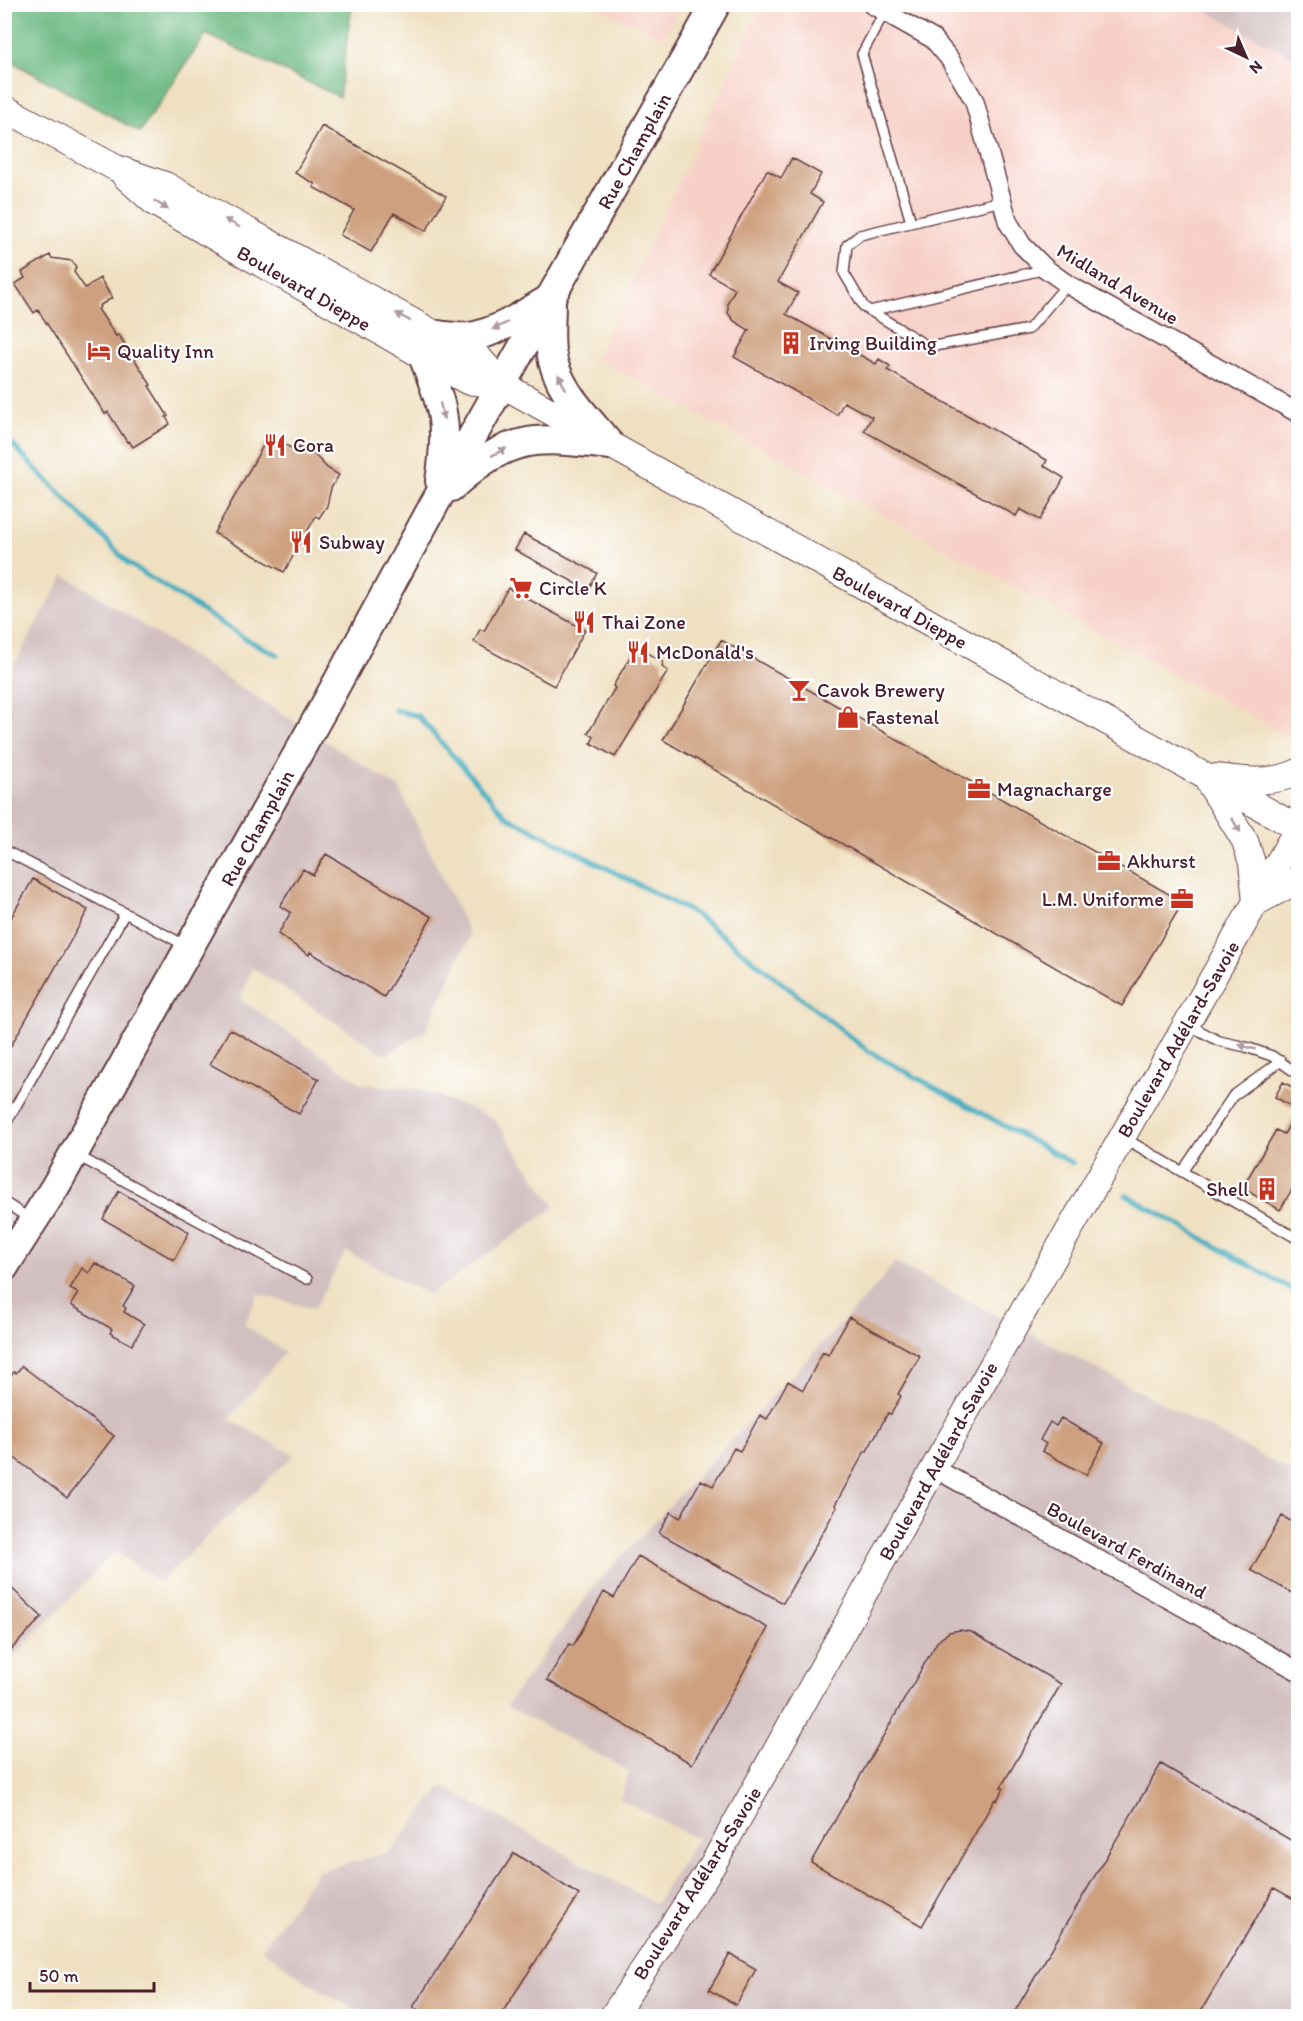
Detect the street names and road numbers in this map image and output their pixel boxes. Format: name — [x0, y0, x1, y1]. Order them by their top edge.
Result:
street label: Rue Champlain — [592, 88, 676, 214]
street label: Midland Avenue — [1053, 238, 1183, 330]
street label: Boulevard Dieppe — [233, 240, 375, 336]
street label: Boulevard Dieppe — [828, 560, 972, 654]
street label: Rue Champlain — [215, 765, 299, 891]
street label: Boulevard Adélard-Savoie — [1112, 936, 1244, 1142]
street label: Boulevard Adélard-Savoie — [873, 1357, 1003, 1565]
street label: Boulevard Ferdinand — [1043, 1496, 1211, 1604]
street label: Boulevard Adélard-Savoie — [628, 1782, 766, 1984]

